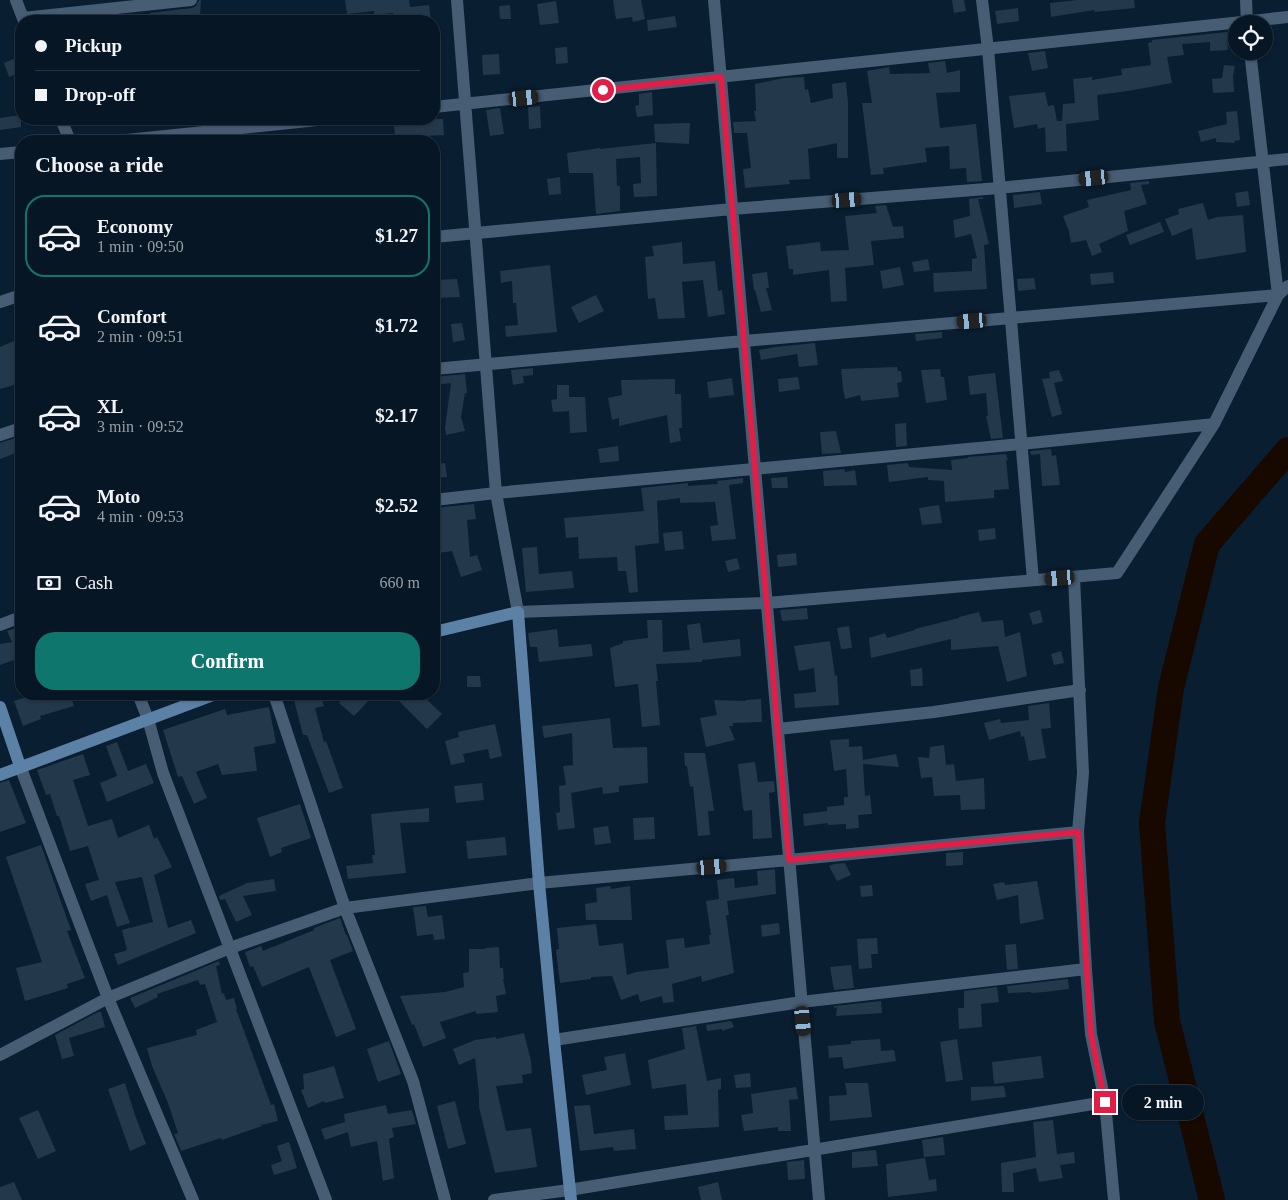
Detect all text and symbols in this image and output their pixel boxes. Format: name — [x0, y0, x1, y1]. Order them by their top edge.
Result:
map controls — [1228, 15, 1273, 60]
button: locate — [1228, 15, 1273, 60]
text: Pickup — [65, 35, 122, 56]
route start — [592, 79, 614, 101]
text: Drop-off — [65, 84, 135, 105]
car — [508, 89, 539, 107]
text: Choose a ride — [35, 152, 163, 177]
car — [1078, 169, 1109, 187]
car — [831, 191, 862, 209]
icon: car — [37, 214, 82, 259]
text: Economy — [97, 216, 173, 237]
text: $1.27 — [375, 225, 418, 246]
text: 1 min · 09:50 — [97, 238, 184, 255]
icon: car — [37, 304, 82, 349]
text: Comfort — [97, 306, 167, 327]
car — [956, 312, 987, 330]
text: $1.72 — [375, 315, 418, 336]
text: 2 min · 09:51 — [97, 328, 184, 345]
icon: car — [37, 394, 82, 439]
text: XL — [97, 396, 123, 417]
text: $2.17 — [375, 405, 418, 426]
text: 3 min · 09:52 — [97, 418, 184, 435]
icon: car — [37, 484, 82, 529]
text: Moto — [97, 486, 140, 507]
text: $2.52 — [375, 495, 418, 516]
text: 4 min · 09:53 — [97, 508, 184, 525]
icon: cash — [35, 569, 63, 597]
car — [1044, 569, 1075, 587]
text: Cash — [75, 572, 113, 593]
text: 660 m — [380, 574, 420, 591]
button: Confirm — [35, 632, 420, 690]
car — [696, 858, 727, 876]
car — [794, 1005, 811, 1037]
callout: 2 min — [1122, 1084, 1205, 1120]
route end — [1094, 1091, 1116, 1113]
text: 2 min — [1144, 1094, 1182, 1111]

